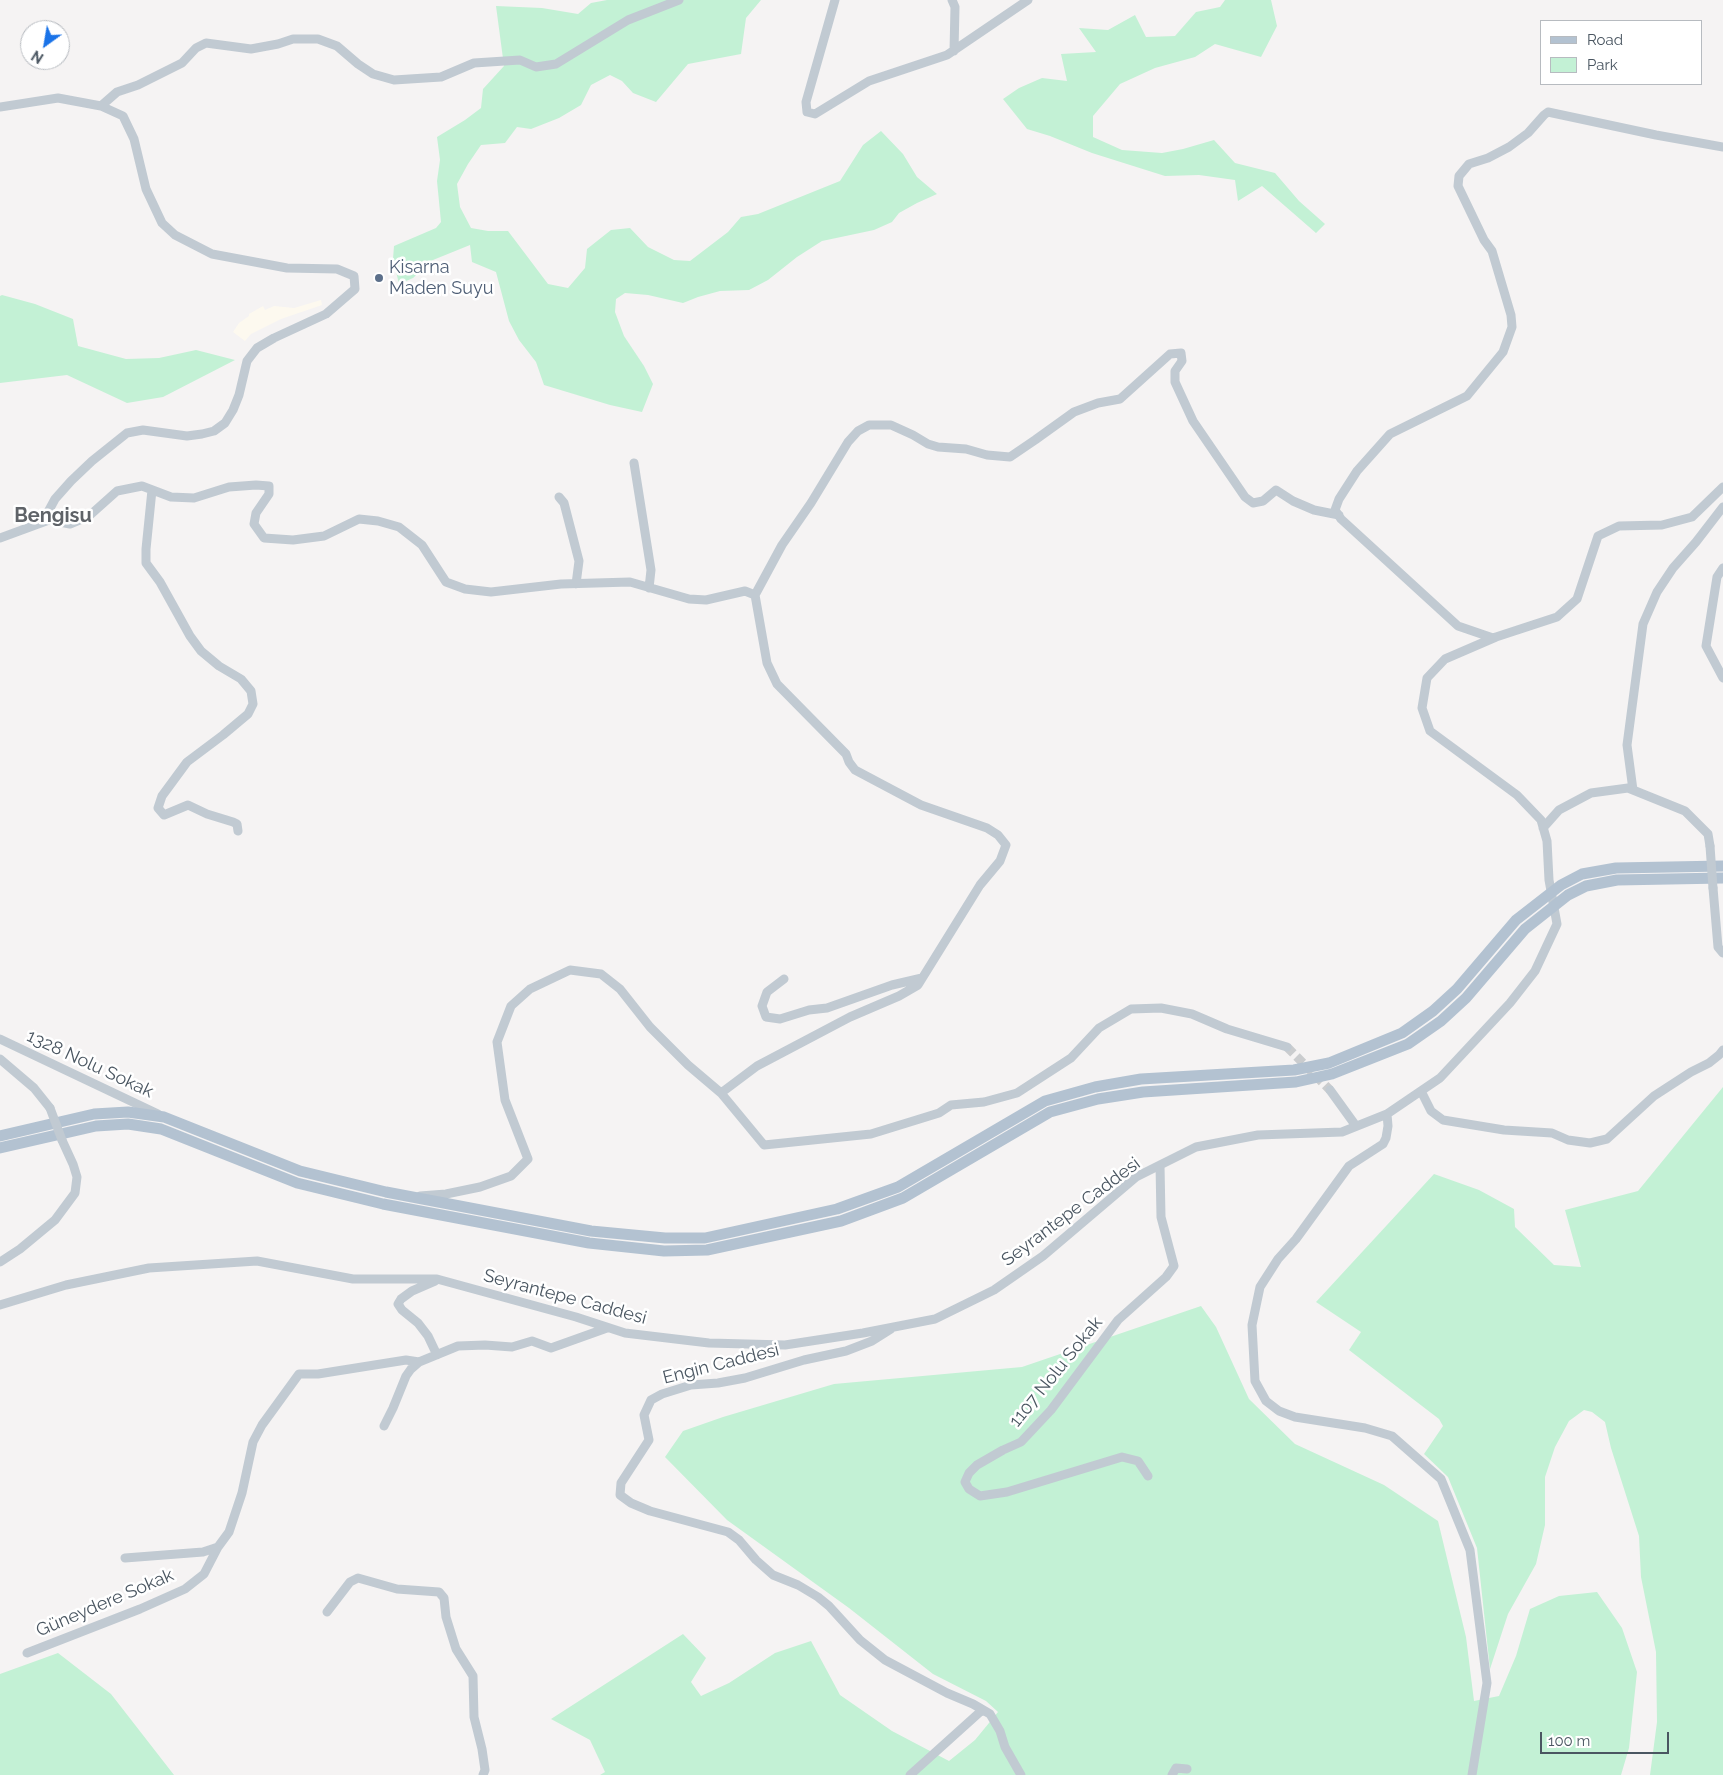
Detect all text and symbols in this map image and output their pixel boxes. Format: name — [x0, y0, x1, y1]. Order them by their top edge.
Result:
north arrow — [20, 20, 70, 70]
legend — [1540, 20, 1703, 85]
text: Road — [1587, 31, 1623, 49]
text: N — [29, 47, 46, 66]
text: Park — [1587, 56, 1618, 74]
place label: Kisarna Maden Suyu — [389, 257, 493, 300]
marker: Kisarna Maden Suyu — [373, 272, 385, 284]
district label: Bengisu — [14, 504, 92, 528]
street label: 1328 Nolu Sokak — [23, 1025, 157, 1103]
street label: Seyrantepe Caddesi — [997, 1153, 1145, 1271]
street label: Seyrantepe Caddesi — [481, 1265, 649, 1329]
street label: 1107 Nolu Sokak — [1005, 1313, 1107, 1431]
street label: Engin Caddesi — [661, 1339, 781, 1389]
street label: Güneydere Sokak — [33, 1564, 177, 1642]
scale bar — [1543, 1722, 1672, 1754]
text: 100 m — [1548, 1732, 1590, 1750]

